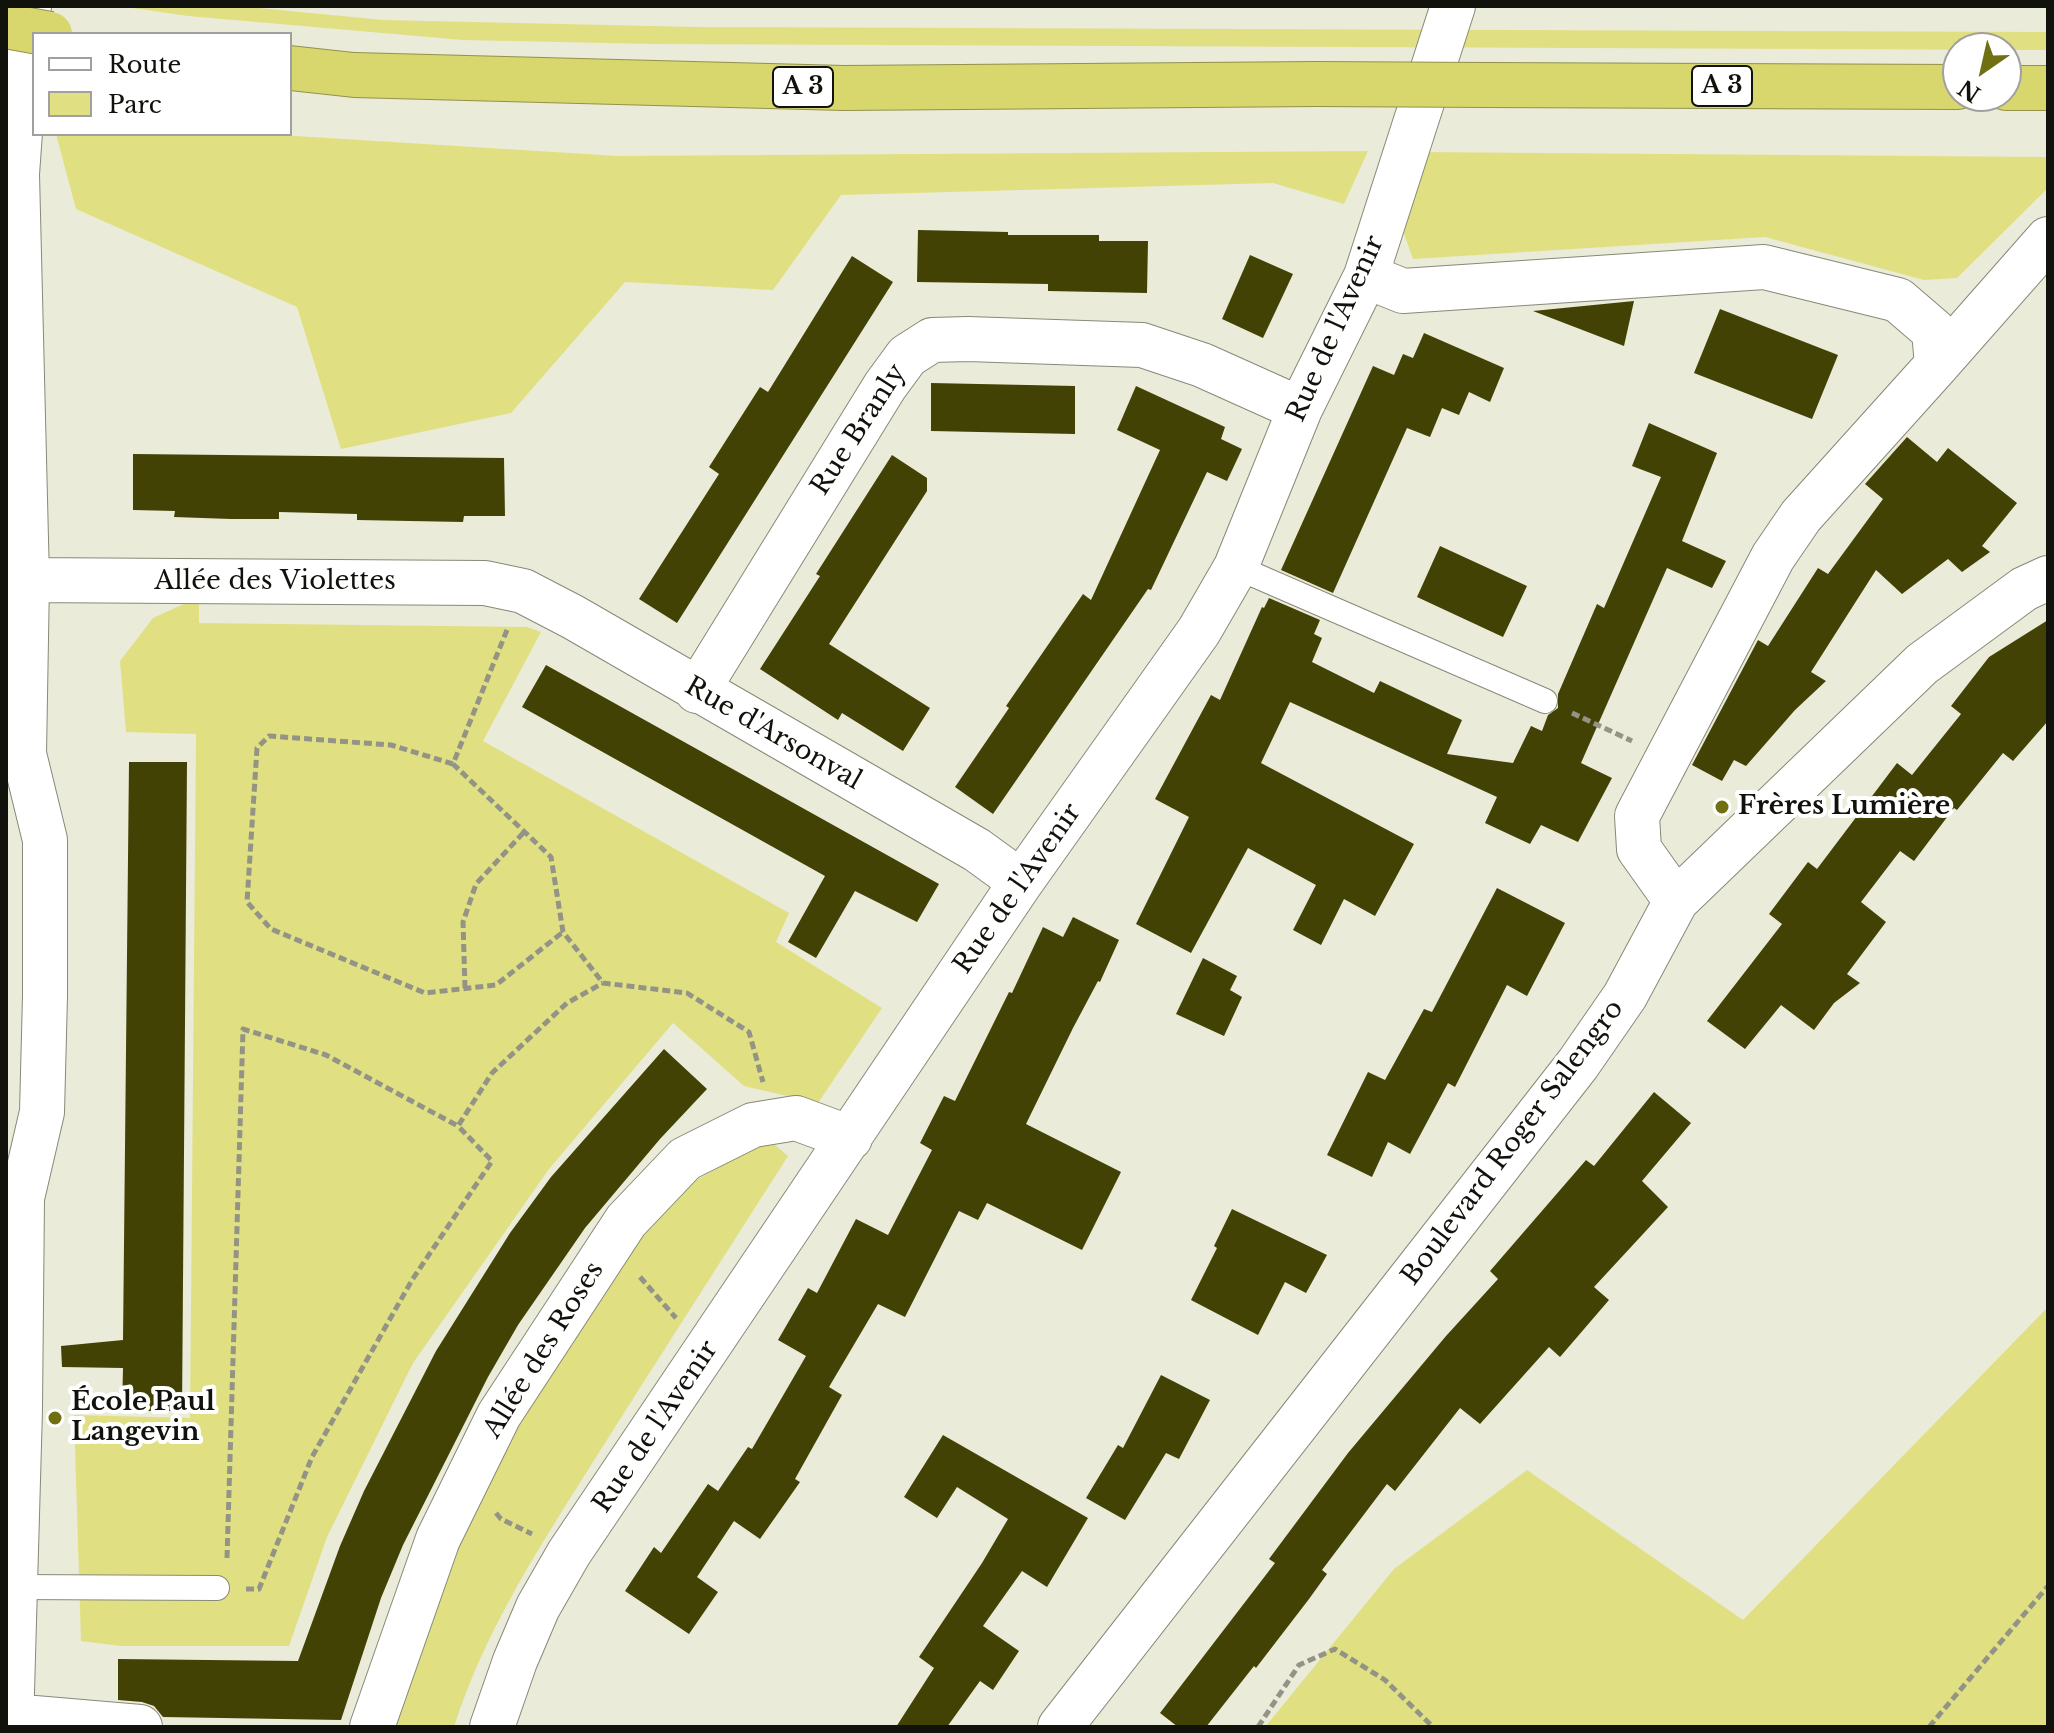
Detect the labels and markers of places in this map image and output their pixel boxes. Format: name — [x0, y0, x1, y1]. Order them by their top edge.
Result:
place label: Frères Lumière — [1738, 791, 1950, 823]
marker: Frères Lumière — [1713, 798, 1731, 816]
place label: École Paul Langevin — [71, 1387, 215, 1448]
marker: École Paul Langevin — [46, 1409, 64, 1427]

